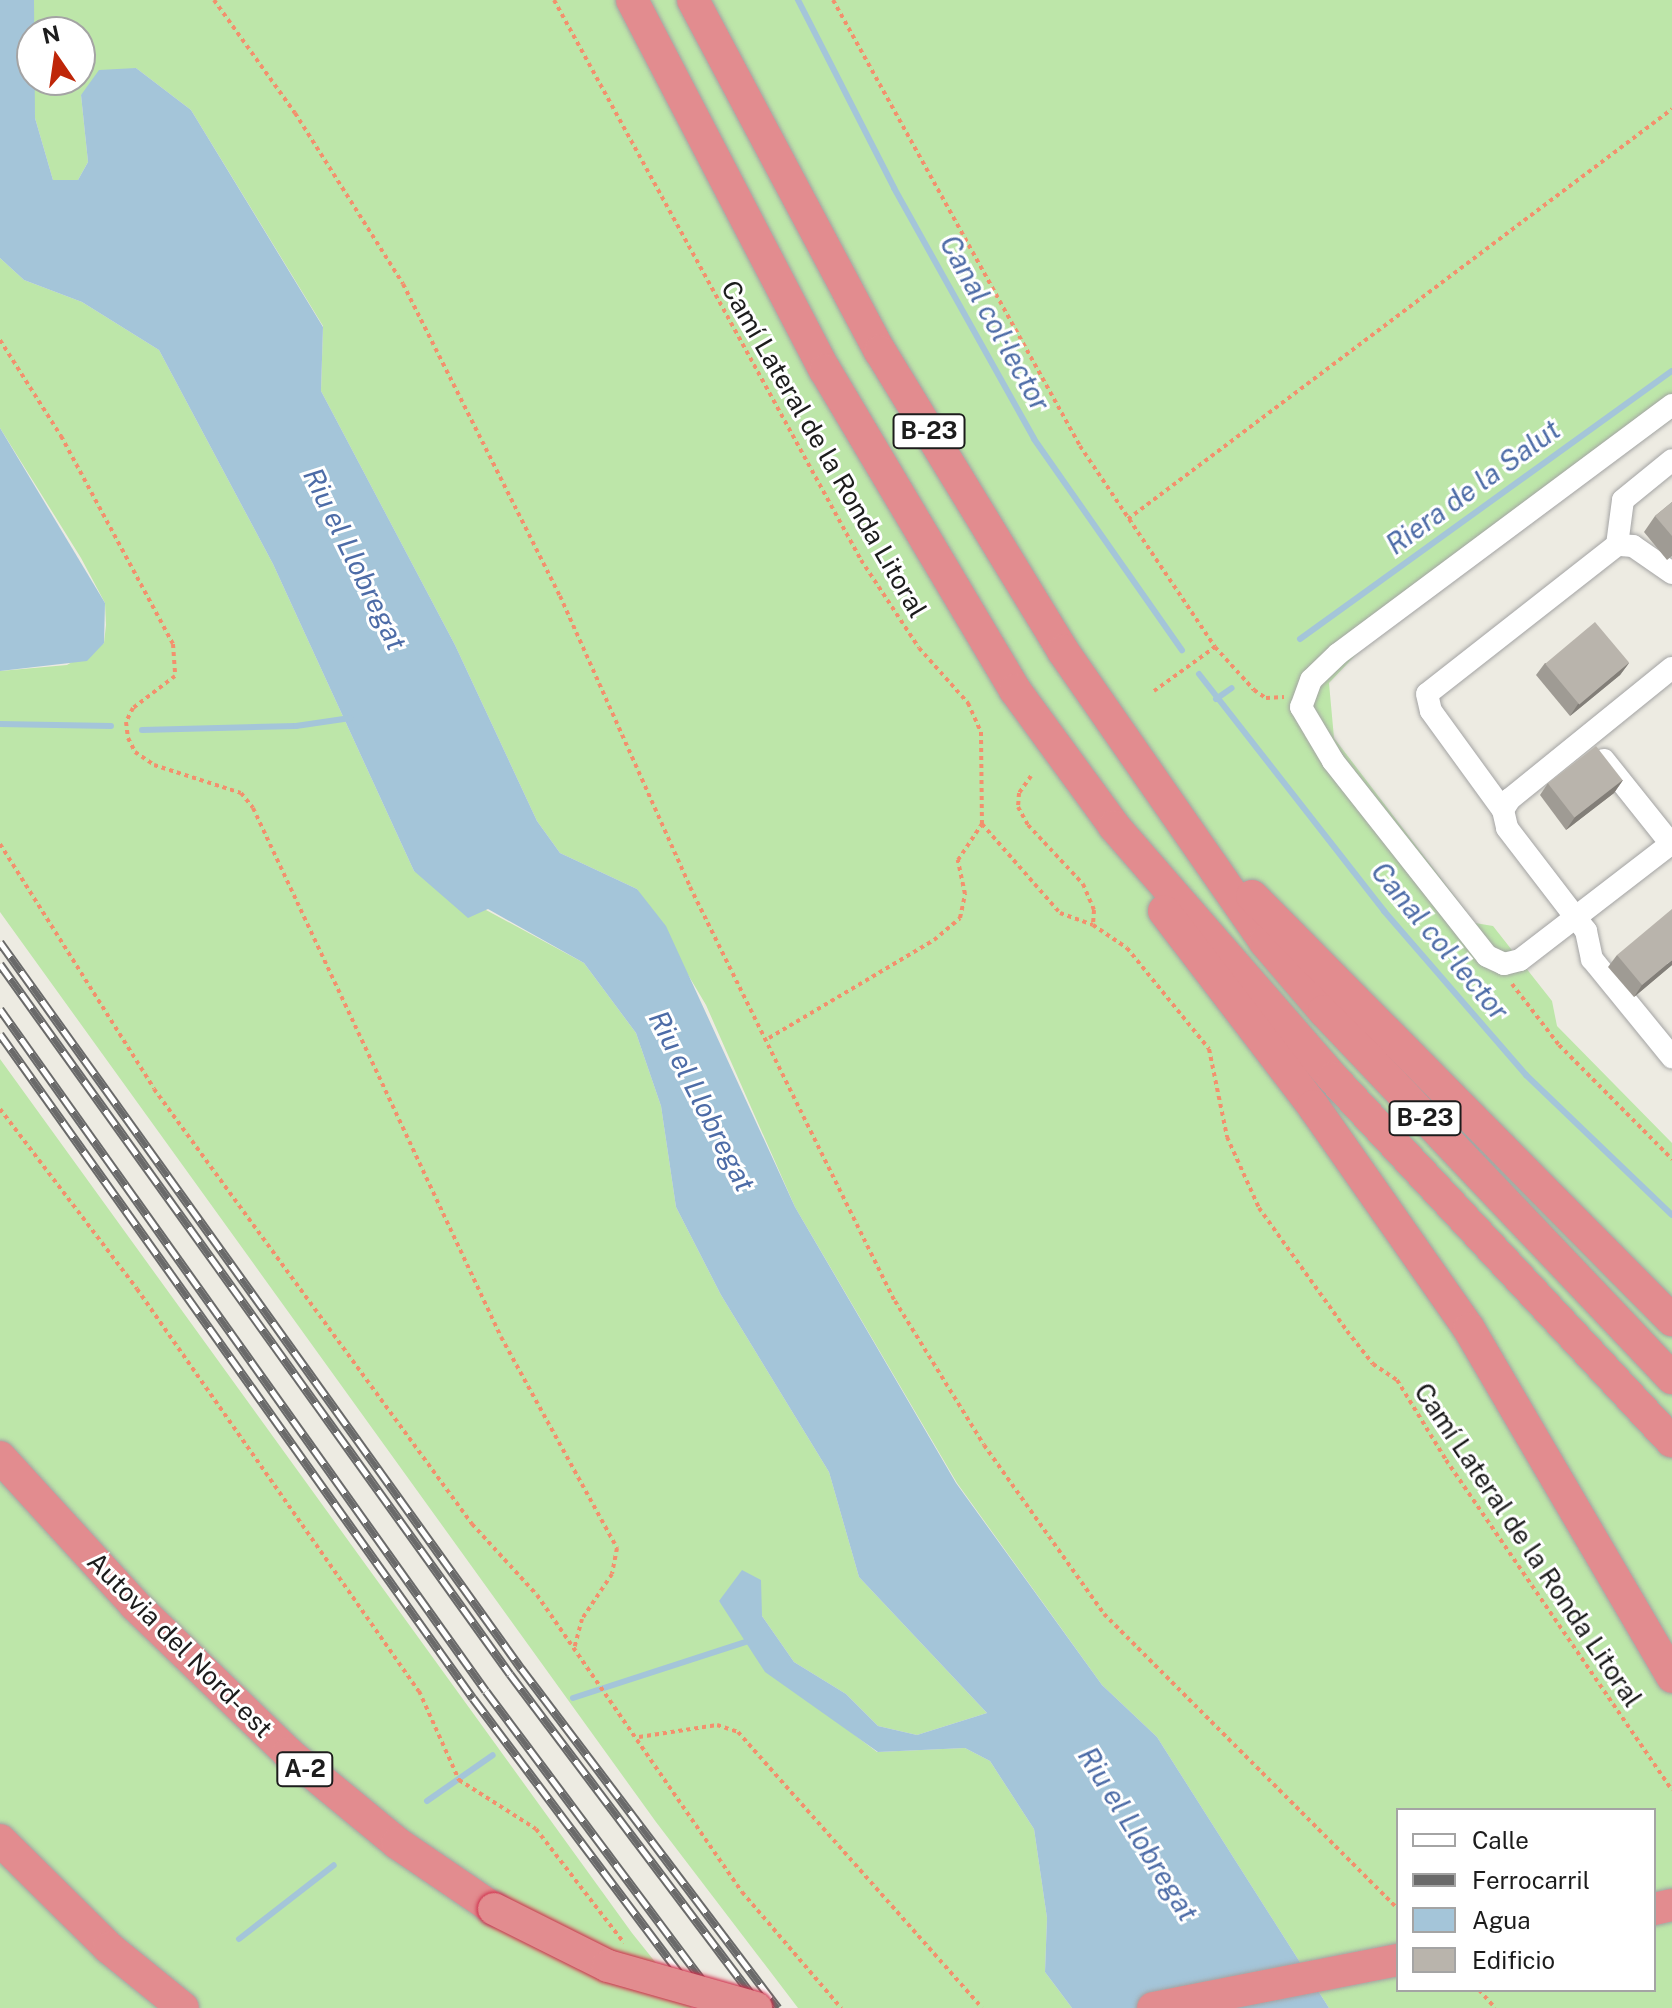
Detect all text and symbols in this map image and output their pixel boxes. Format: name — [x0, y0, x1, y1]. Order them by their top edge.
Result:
north arrow — [16, 16, 96, 96]
text: N — [40, 20, 62, 49]
water label: Canal col·lector — [933, 229, 1057, 417]
street label: Camí Lateral de la Ronda Litoral — [714, 275, 934, 623]
road number: B-23 — [891, 411, 967, 451]
water label: Riera de la Salut — [1379, 412, 1567, 562]
water label: Riu el Llobregat — [296, 462, 414, 656]
water label: Canal col·lector — [1364, 855, 1516, 1027]
water label: Riu el Llobregat — [642, 1005, 762, 1197]
road number: B-23 — [1387, 1098, 1463, 1138]
street label: Camí Lateral de la Ronda Litoral — [1408, 1377, 1648, 1713]
street label: Autovia del Nord-est — [81, 1546, 279, 1744]
water label: Riu el Llobregat — [1071, 1741, 1205, 1927]
road number: A-2 — [275, 1749, 335, 1789]
legend — [1396, 1808, 1656, 1992]
text: Calle — [1472, 1826, 1529, 1854]
text: Ferrocarril — [1472, 1866, 1590, 1894]
text: Agua — [1472, 1906, 1530, 1934]
text: Edificio — [1472, 1946, 1555, 1974]

